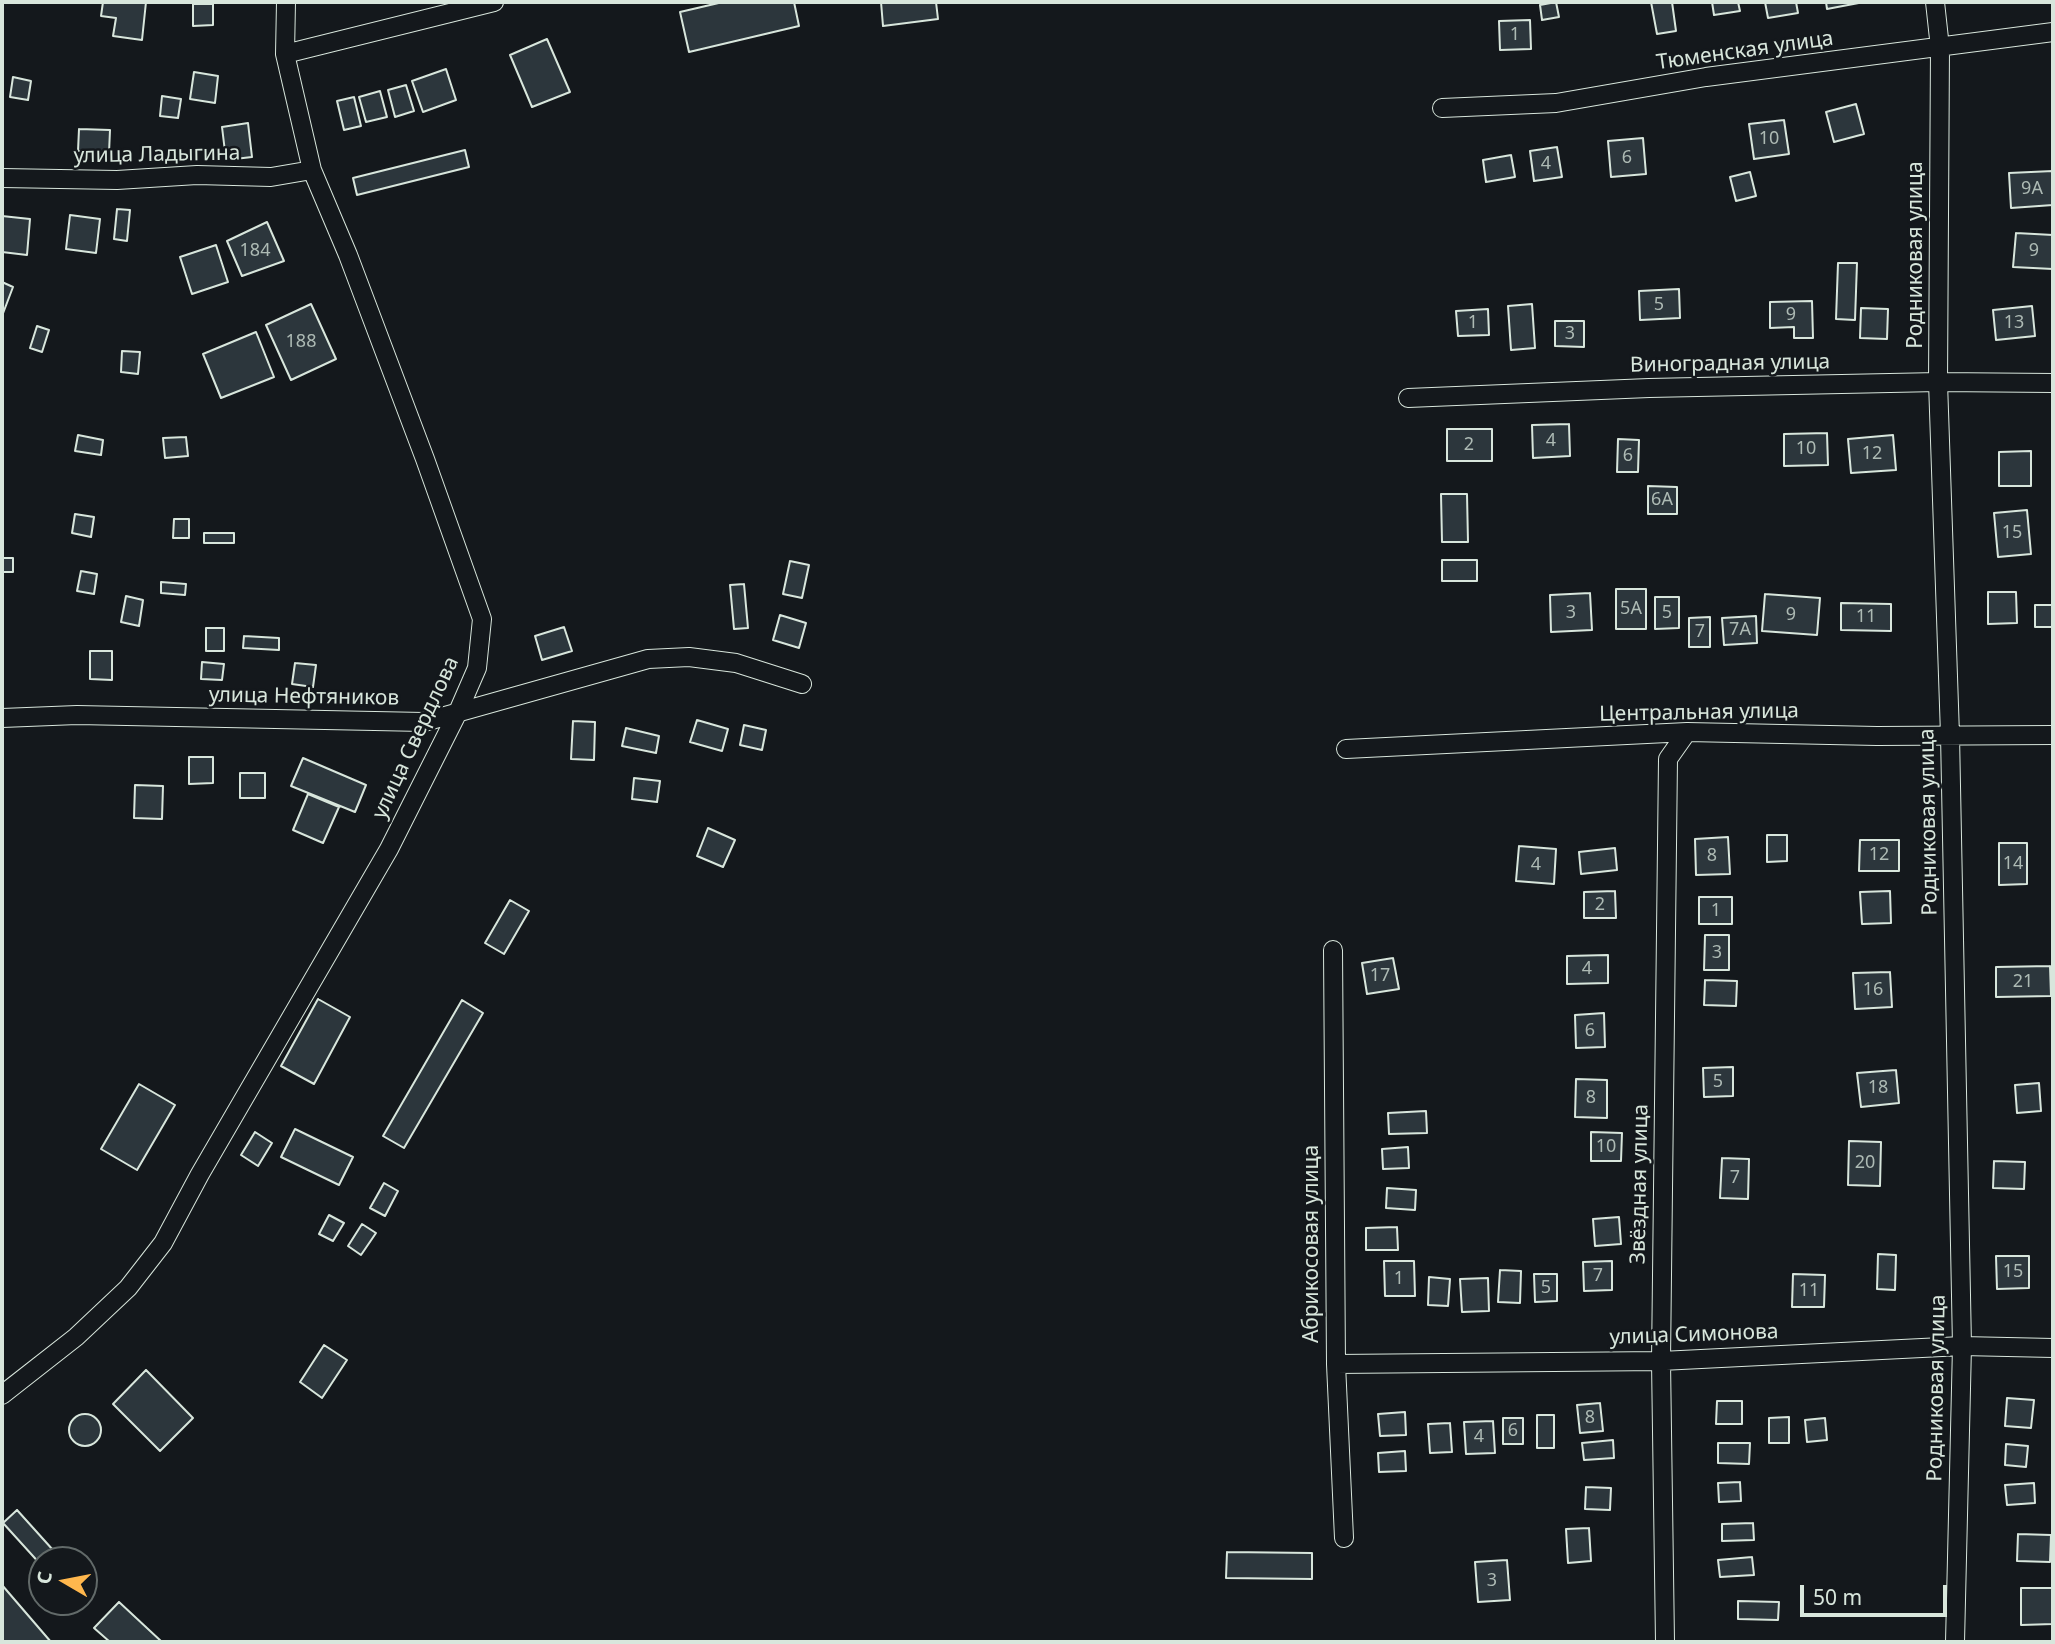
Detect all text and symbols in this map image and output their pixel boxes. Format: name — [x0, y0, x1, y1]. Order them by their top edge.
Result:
house number: 1 — [1510, 24, 1520, 46]
street label: Тюменская улица — [1655, 26, 1835, 76]
house number: 10 — [1759, 128, 1779, 150]
street label: улица Ладыгина — [73, 141, 241, 169]
house number: 6 — [1622, 147, 1632, 169]
house number: 4 — [1541, 153, 1551, 175]
street label: Родниковая улица — [1903, 161, 1929, 349]
house number: 9А — [2021, 178, 2043, 200]
house number: 184 — [240, 240, 270, 262]
house number: 9 — [2029, 240, 2039, 262]
house number: 5 — [1654, 294, 1664, 316]
house number: 9 — [1786, 304, 1796, 326]
house number: 1 — [1468, 312, 1478, 334]
house number: 13 — [2004, 312, 2024, 334]
house number: 3 — [1565, 323, 1575, 345]
house number: 188 — [286, 331, 316, 353]
street label: Виноградная улица — [1630, 350, 1830, 378]
house number: 4 — [1546, 430, 1556, 452]
house number: 2 — [1464, 434, 1474, 456]
house number: 10 — [1796, 438, 1816, 460]
house number: 12 — [1862, 443, 1882, 465]
house number: 6 — [1623, 445, 1633, 467]
house number: 6А — [1651, 489, 1673, 511]
house number: 15 — [2002, 522, 2022, 544]
house number: 5А — [1620, 598, 1642, 620]
house number: 3 — [1566, 602, 1576, 624]
house number: 5 — [1662, 602, 1672, 624]
house number: 9 — [1786, 604, 1796, 626]
house number: 11 — [1856, 606, 1876, 628]
house number: 7А — [1729, 619, 1751, 641]
house number: 7 — [1695, 621, 1705, 643]
street label: улица Свердлова — [367, 653, 465, 823]
street label: улица Нефтяников — [209, 683, 399, 711]
street label: Центральная улица — [1599, 699, 1799, 727]
street label: Родниковая улица — [1915, 728, 1943, 916]
house number: 12 — [1869, 844, 1889, 866]
house number: 8 — [1707, 845, 1717, 867]
house number: 14 — [2003, 853, 2023, 875]
house number: 4 — [1531, 854, 1541, 876]
house number: 2 — [1595, 894, 1605, 916]
house number: 1 — [1711, 900, 1721, 922]
house number: 3 — [1712, 942, 1722, 964]
house number: 4 — [1582, 958, 1592, 980]
house number: 17 — [1370, 965, 1390, 987]
house number: 21 — [2013, 971, 2033, 993]
house number: 16 — [1863, 979, 1883, 1001]
house number: 6 — [1585, 1020, 1595, 1042]
house number: 5 — [1713, 1071, 1723, 1093]
house number: 18 — [1868, 1077, 1888, 1099]
house number: 8 — [1586, 1087, 1596, 1109]
street label: Звёздная улица — [1626, 1104, 1654, 1264]
house number: 10 — [1596, 1136, 1616, 1158]
street label: Абрикосовая улица — [1299, 1145, 1325, 1343]
house number: 20 — [1855, 1152, 1875, 1174]
house number: 7 — [1730, 1167, 1740, 1189]
house number: 15 — [2003, 1261, 2023, 1283]
house number: 7 — [1593, 1265, 1603, 1287]
house number: 1 — [1394, 1268, 1404, 1290]
house number: 5 — [1541, 1277, 1551, 1299]
house number: 11 — [1799, 1280, 1819, 1302]
street label: Родниковая улица — [1923, 1294, 1951, 1482]
street label: улица Симонова — [1609, 1319, 1779, 1351]
house number: 8 — [1585, 1407, 1595, 1429]
house number: 6 — [1508, 1420, 1518, 1442]
house number: 4 — [1474, 1426, 1484, 1448]
north arrow — [28, 1546, 98, 1616]
text: С — [30, 1569, 58, 1586]
house number: 3 — [1487, 1570, 1497, 1592]
scale bar — [1803, 1570, 1950, 1614]
text: 50 m — [1813, 1583, 1862, 1611]

